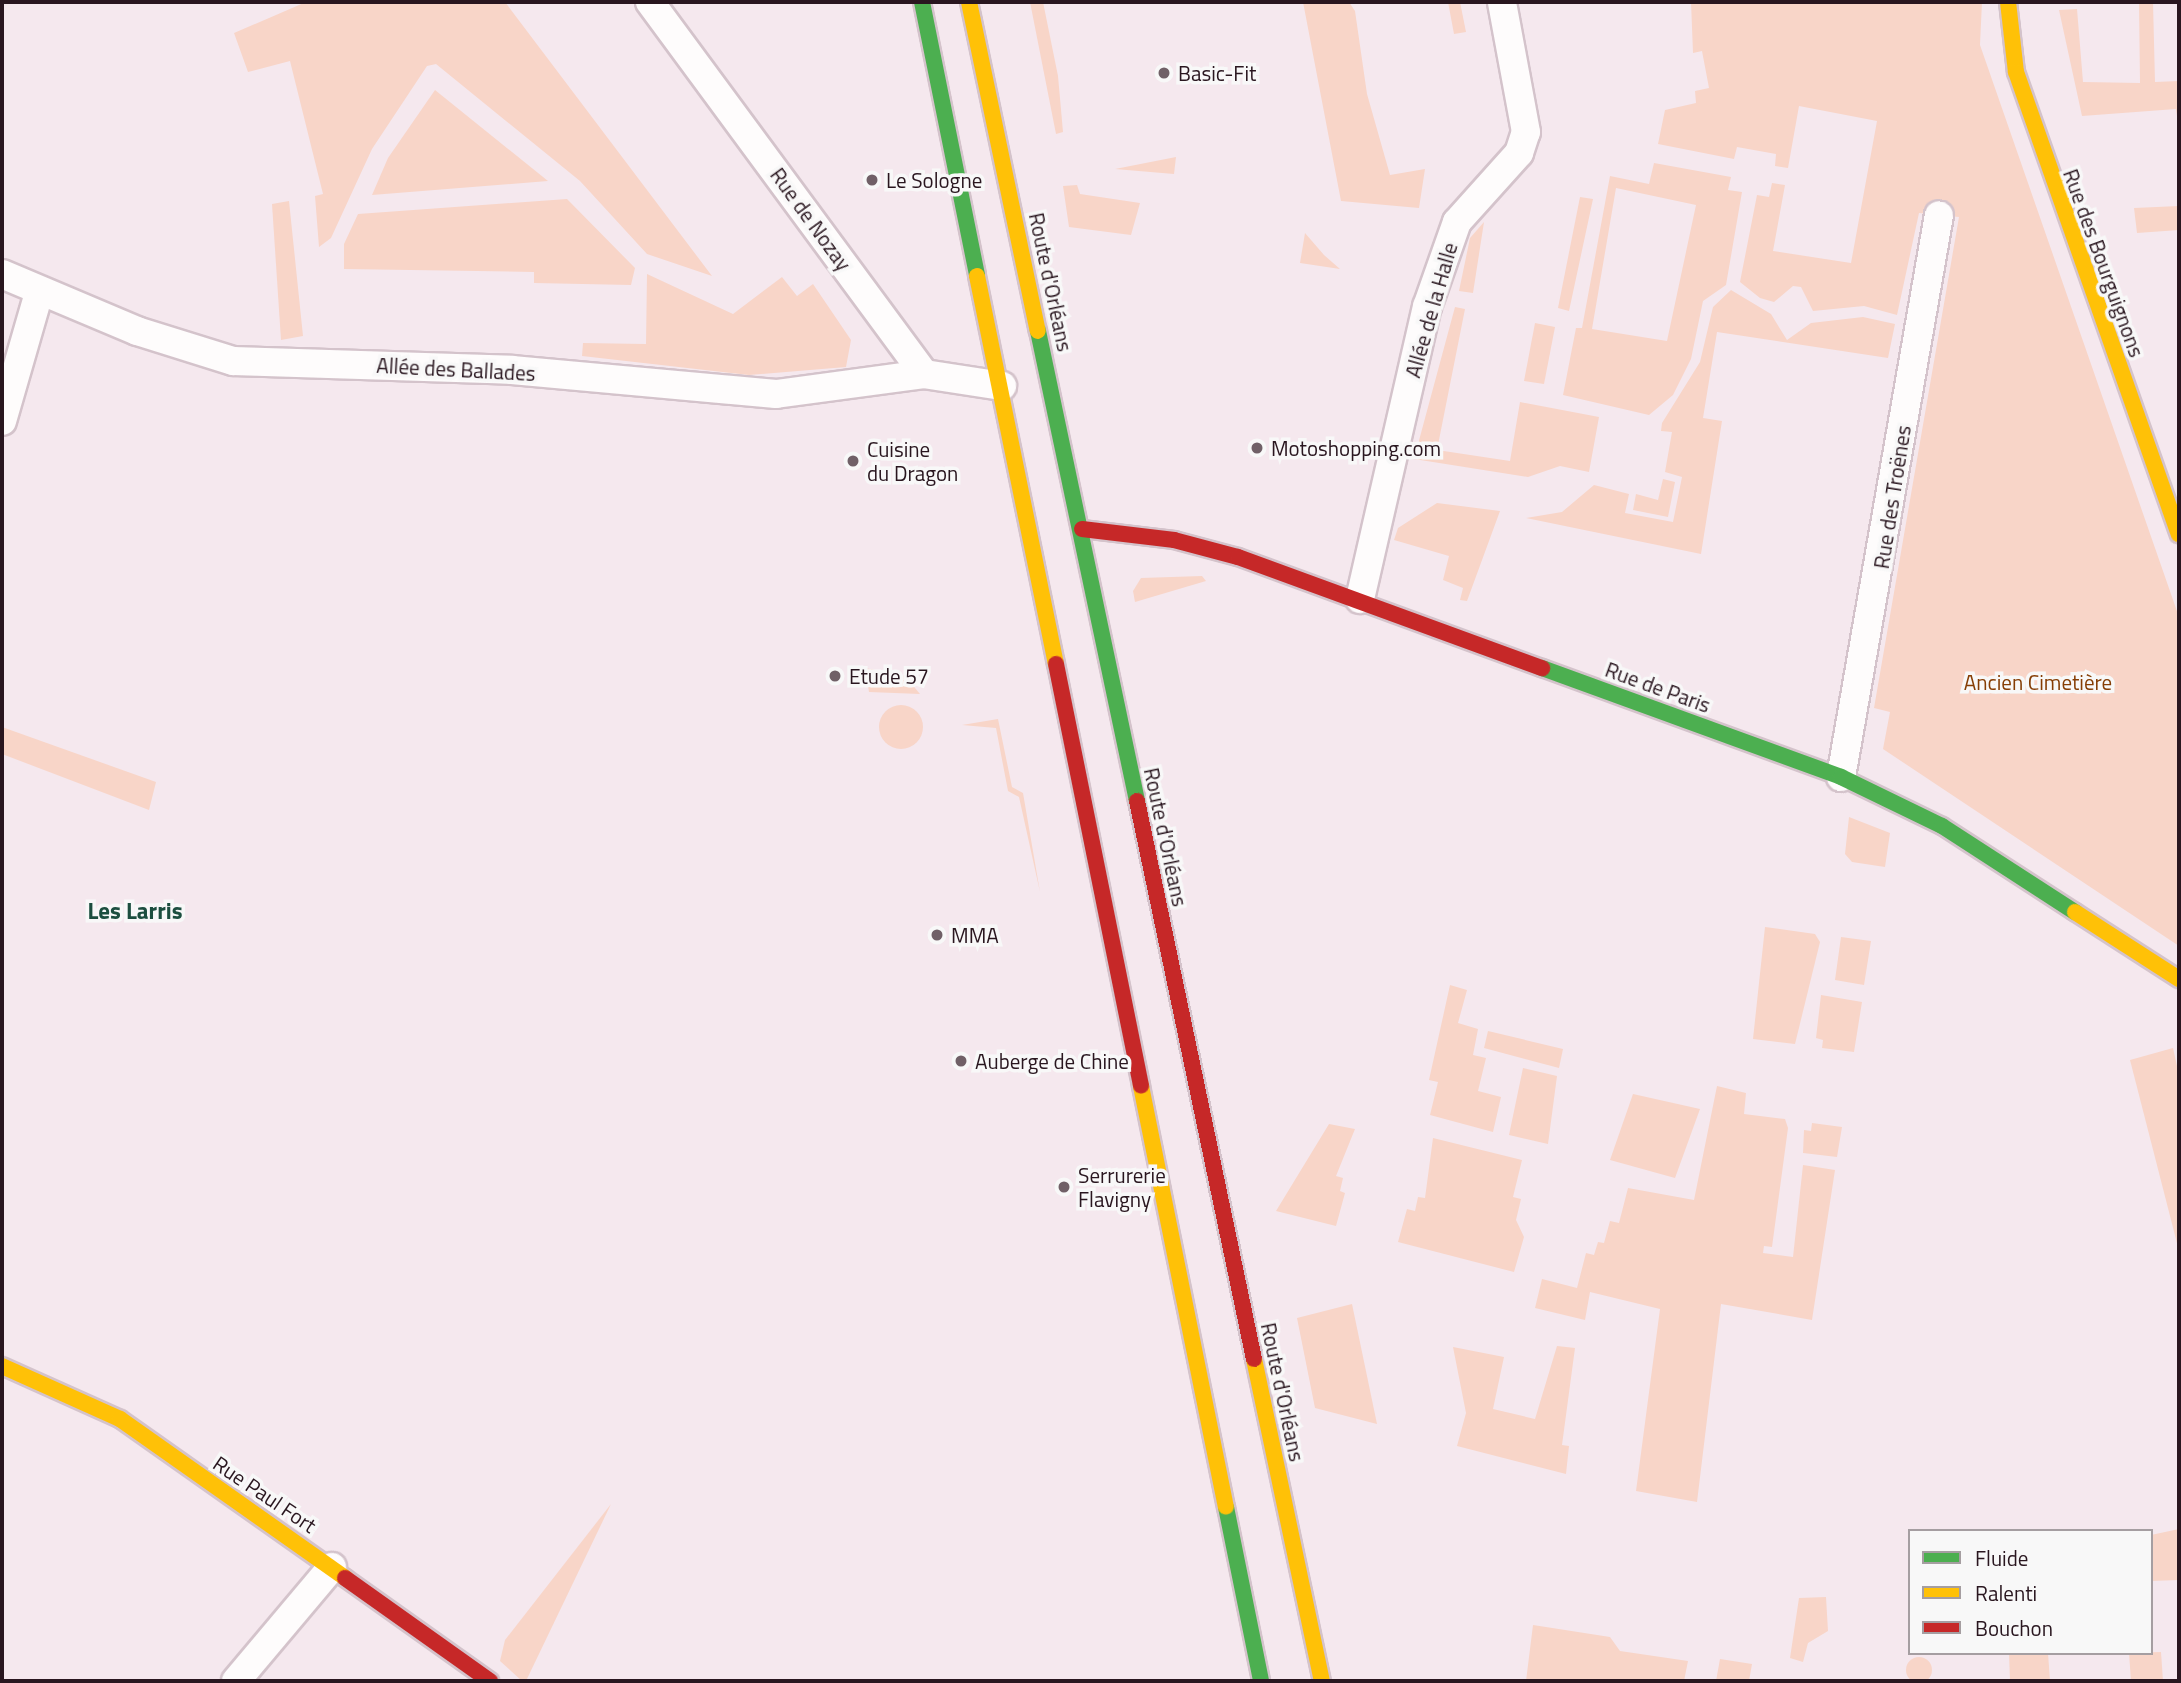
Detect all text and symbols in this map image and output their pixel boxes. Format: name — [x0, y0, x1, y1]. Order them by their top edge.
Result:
place label: Basic-Fit — [1178, 60, 1256, 86]
marker: Basic-Fit — [1156, 65, 1172, 81]
street label: Rue de Nozay — [765, 163, 857, 275]
street label: Rue des Bourguignons — [2058, 165, 2150, 361]
place label: Le Sologne — [886, 167, 982, 193]
marker: Le Sologne — [864, 172, 880, 188]
street label: Route d'Orléans — [1024, 210, 1078, 354]
street label: Allée de la Halle — [1400, 240, 1462, 380]
street label: Allée des Ballades — [376, 352, 536, 386]
street label: Rue des Troënes — [1868, 423, 1916, 571]
place label: Motoshopping.com — [1271, 435, 1441, 461]
place label: Cuisine du Dragon — [867, 436, 958, 486]
marker: Motoshopping.com — [1249, 440, 1265, 456]
marker: Cuisine du Dragon — [845, 453, 861, 469]
street label: Rue de Paris — [1602, 656, 1714, 718]
place label: Etude 57 — [849, 663, 929, 689]
marker: Etude 57 — [827, 668, 843, 684]
park label: Ancien Cimetière — [1964, 669, 2112, 695]
street label: Route d'Orléans — [1139, 765, 1193, 909]
district label: Les Larris — [87, 897, 183, 925]
place label: MMA — [951, 922, 999, 948]
marker: MMA — [929, 927, 945, 943]
place label: Auberge de Chine — [975, 1048, 1129, 1074]
marker: Auberge de Chine — [953, 1053, 969, 1069]
place label: Serrurerie Flavigny — [1078, 1162, 1166, 1212]
marker: Serrurerie Flavigny — [1056, 1179, 1072, 1195]
street label: Route d'Orléans — [1256, 1320, 1310, 1464]
street label: Rue Paul Fort — [209, 1450, 321, 1538]
legend — [1908, 1529, 2153, 1655]
text: Fluide — [1975, 1542, 2028, 1574]
text: Ralenti — [1975, 1577, 2037, 1609]
text: Bouchon — [1975, 1612, 2053, 1644]

